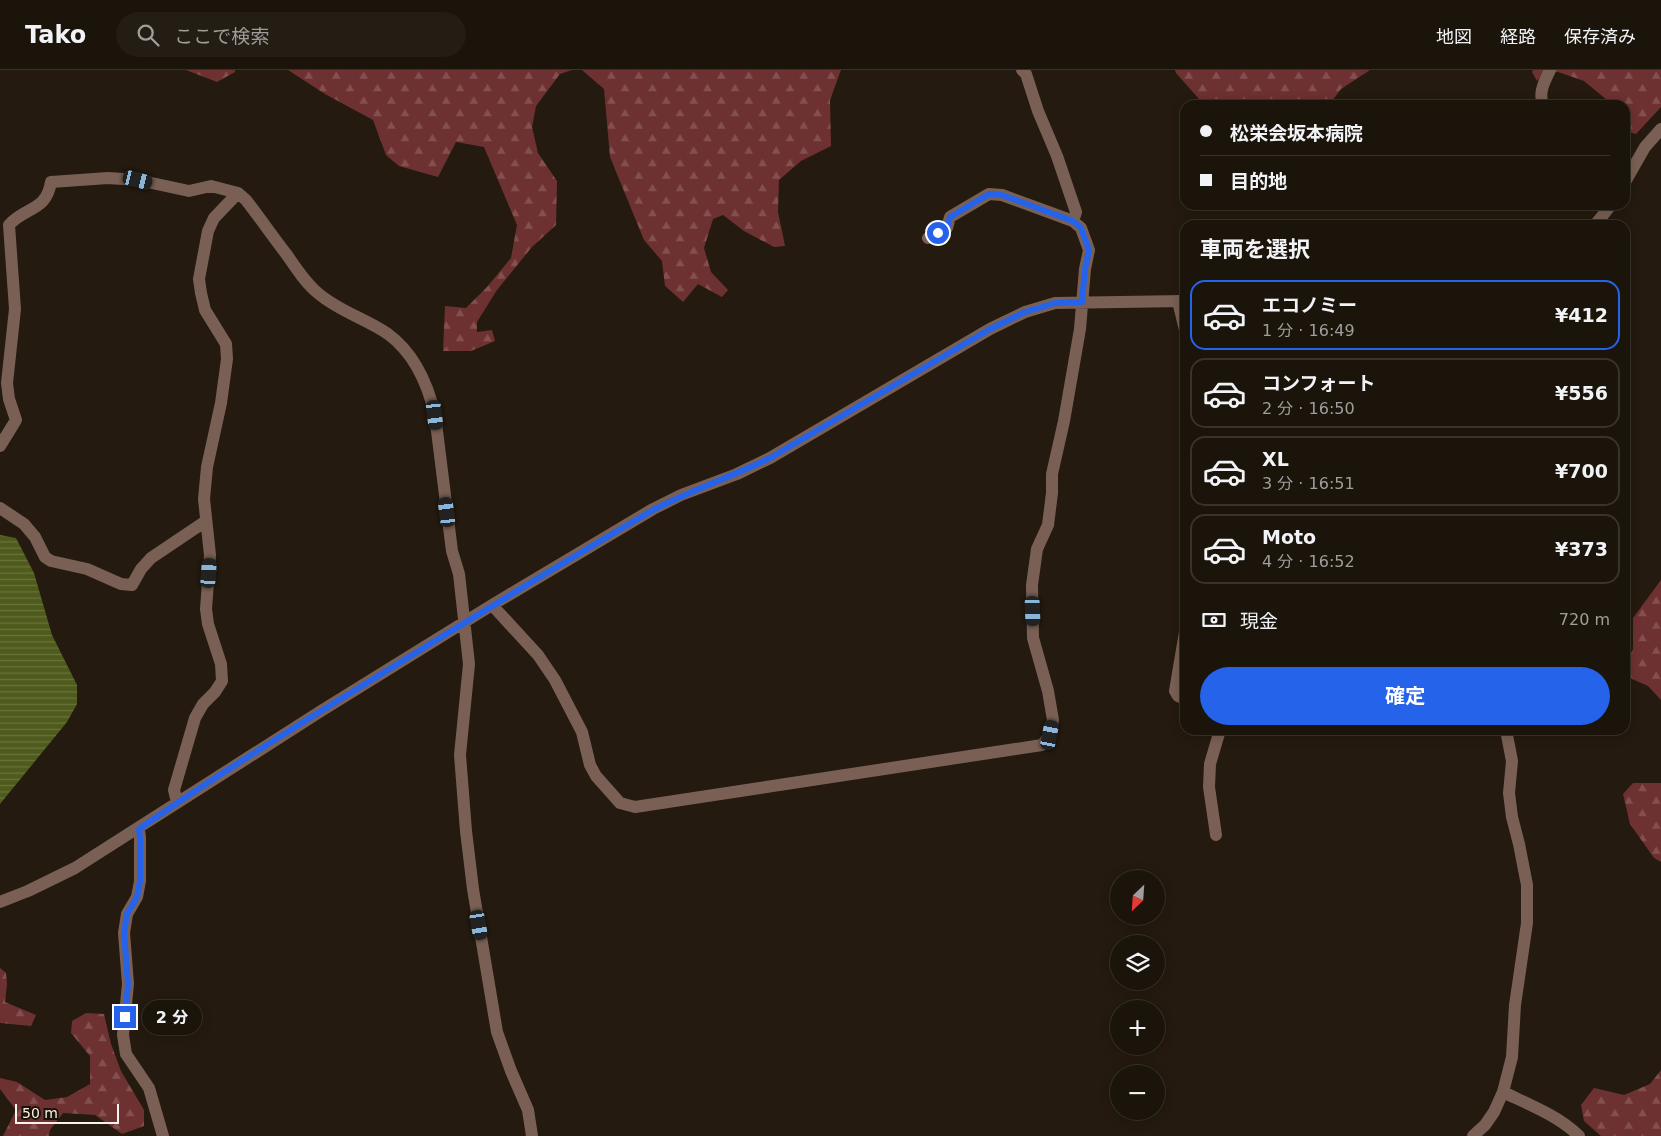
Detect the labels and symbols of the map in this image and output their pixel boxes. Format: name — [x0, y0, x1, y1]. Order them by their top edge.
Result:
car — [121, 169, 154, 191]
route start — [927, 222, 949, 244]
car — [425, 399, 444, 431]
car — [437, 496, 456, 528]
car — [200, 558, 217, 588]
car — [1024, 596, 1041, 626]
car — [1039, 719, 1060, 751]
north arrow — [1110, 870, 1165, 925]
car — [469, 909, 488, 941]
callout: 2 分 — [142, 1000, 202, 1034]
route end — [114, 1006, 136, 1028]
scale bar — [15, 1101, 119, 1124]

